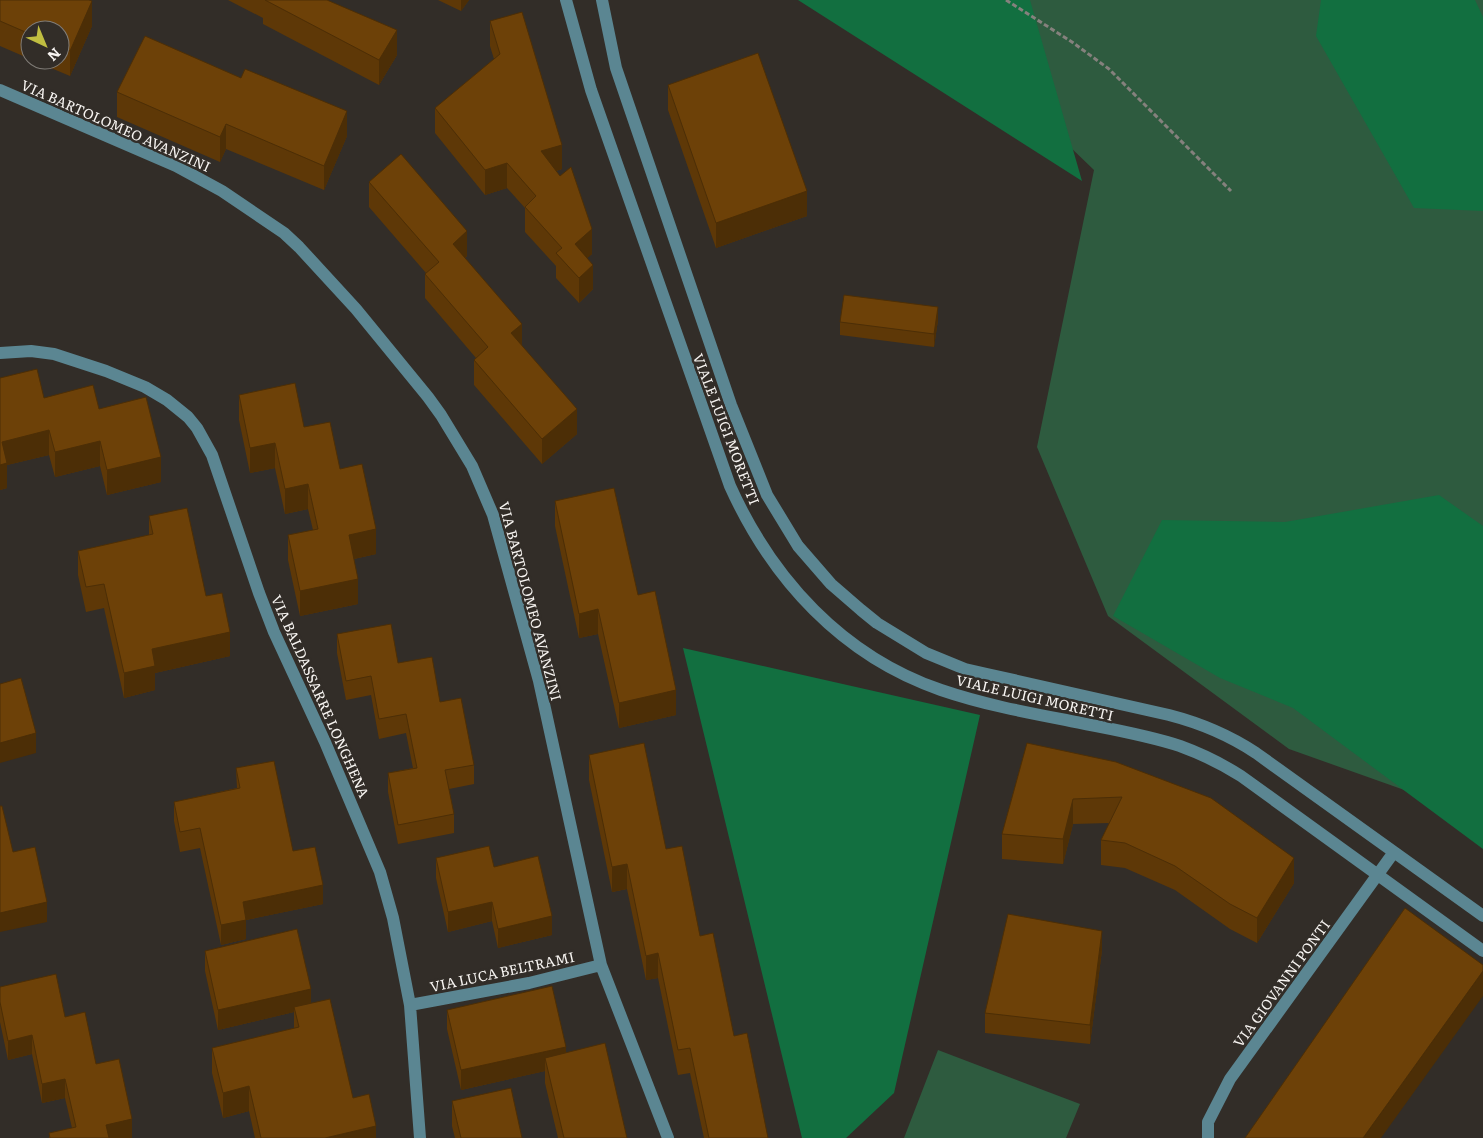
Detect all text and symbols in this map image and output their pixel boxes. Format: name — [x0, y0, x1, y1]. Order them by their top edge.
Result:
north arrow — [20, 20, 70, 70]
text: N — [43, 44, 66, 67]
street label: VIA BARTOLOMEO AVANZINI — [18, 74, 214, 176]
street label: VIALE LUIGI MORETTI — [689, 350, 765, 508]
street label: VIA BARTOLOMEO AVANZINI — [495, 499, 567, 703]
street label: VIA BALDASSARRE LONGHENA — [267, 592, 375, 801]
street label: VIALE LUIGI MORETTI — [954, 669, 1116, 725]
street label: VIA GIOVANNI PONTI — [1228, 915, 1334, 1051]
street label: VIA LUCA BELTRAMI — [428, 946, 576, 996]

